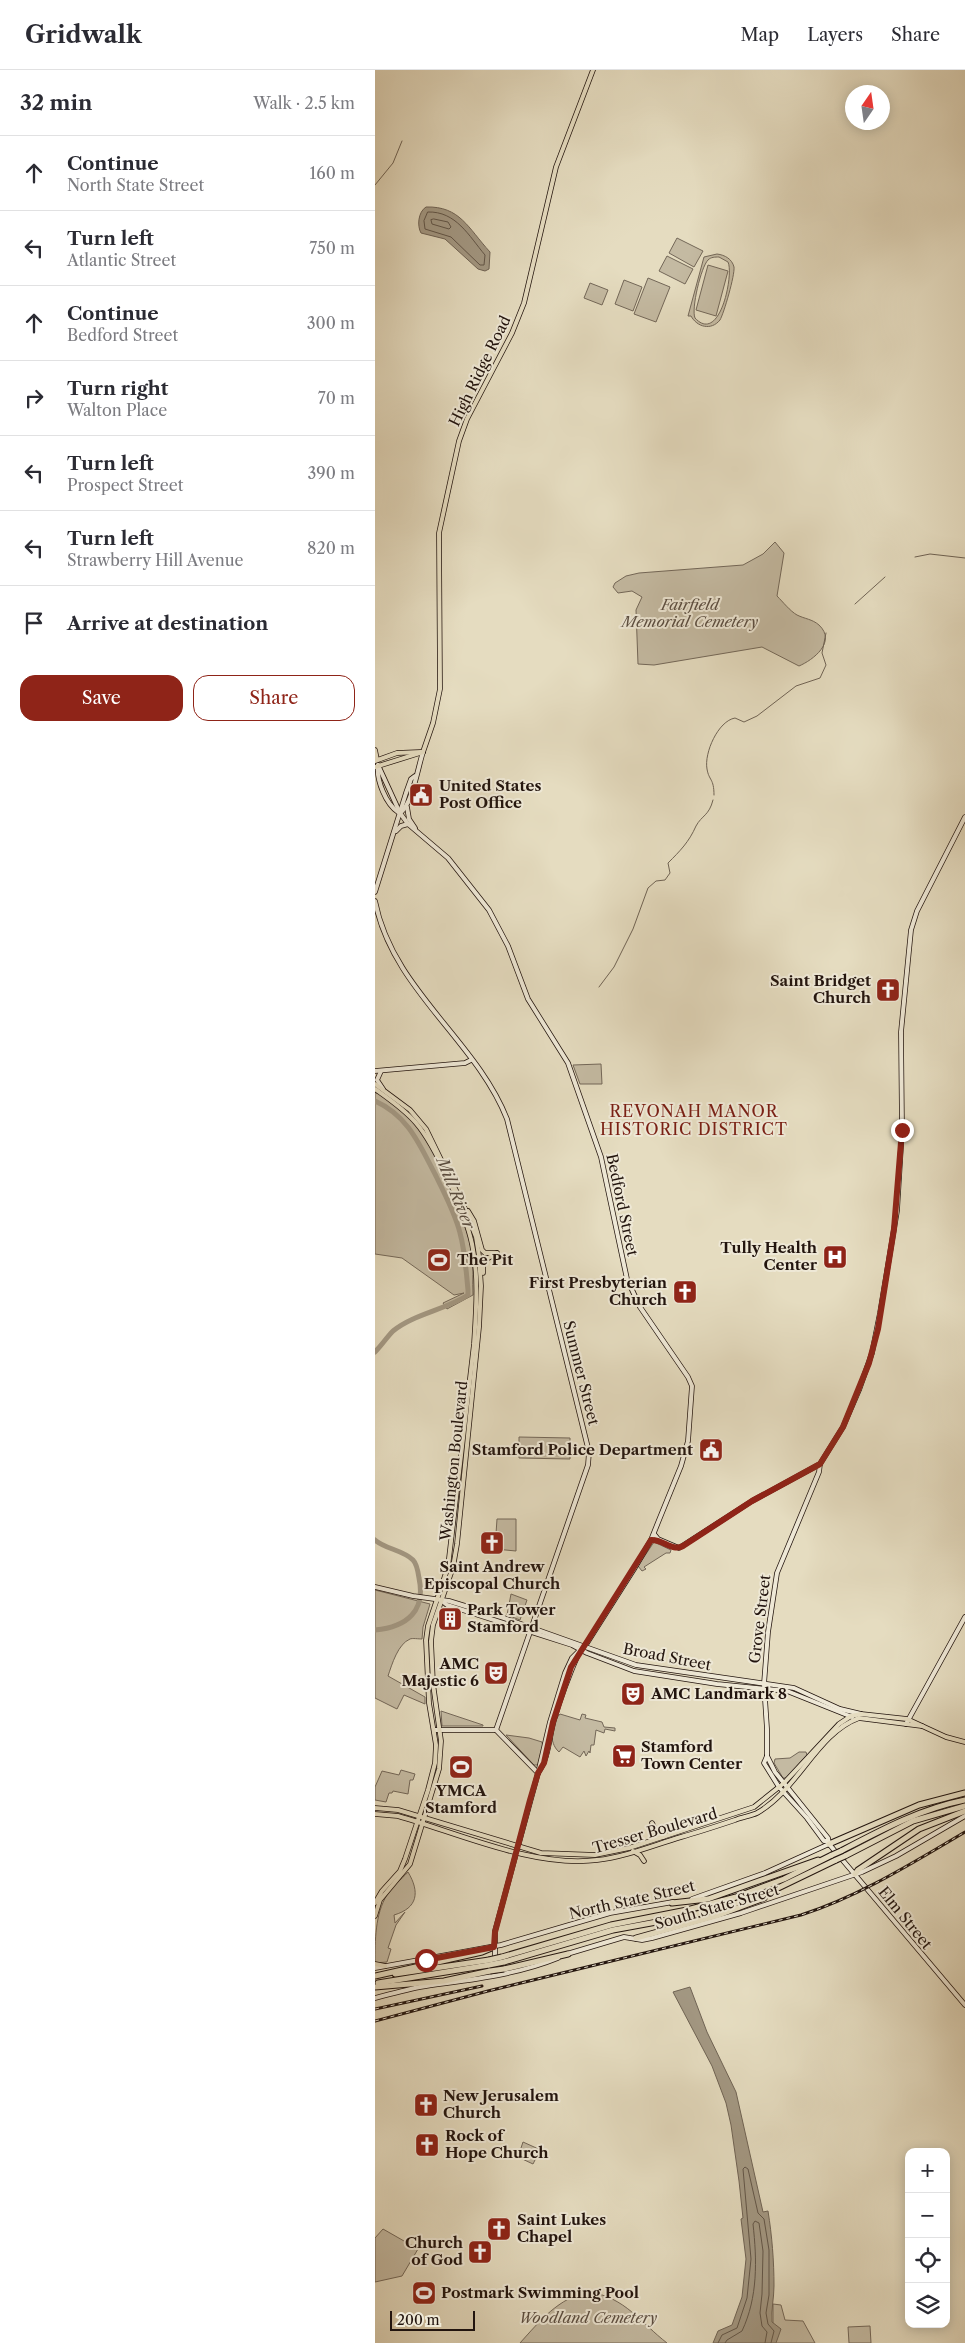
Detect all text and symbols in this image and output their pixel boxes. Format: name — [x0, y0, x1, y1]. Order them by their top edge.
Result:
text: Gridwalk — [25, 20, 142, 49]
text: Map — [741, 24, 779, 46]
text: Layers — [807, 24, 863, 46]
text: Share — [891, 24, 940, 46]
north arrow — [845, 85, 890, 130]
text: 32 min — [20, 90, 92, 115]
text: Walk · 2.5 km — [253, 93, 355, 113]
text: Continue — [67, 152, 159, 175]
icon: ahead — [20, 159, 48, 187]
text: 160 m — [310, 163, 355, 183]
text: North State Street — [67, 175, 204, 195]
text: Turn left — [67, 227, 154, 250]
icon: left — [20, 234, 48, 262]
text: 750 m — [309, 238, 355, 258]
text: Atlantic Street — [67, 250, 176, 270]
text: Continue — [67, 302, 159, 325]
icon: ahead — [20, 309, 48, 337]
street label: High Ridge Road — [445, 312, 515, 429]
text: 300 m — [307, 313, 355, 333]
text: Bedford Street — [67, 325, 178, 345]
text: Turn right — [67, 377, 168, 400]
icon: right — [20, 384, 48, 412]
text: 70 m — [318, 388, 355, 408]
text: Walton Place — [67, 400, 167, 420]
text: Turn left — [67, 452, 154, 475]
icon: left — [20, 459, 48, 487]
text: 390 m — [308, 463, 355, 483]
text: Prospect Street — [67, 475, 183, 495]
text: Turn left — [67, 527, 154, 550]
icon: left — [20, 534, 48, 562]
text: 820 m — [307, 538, 355, 558]
text: Strawberry Hill Avenue — [67, 550, 243, 570]
park label: Fairfield Memorial Cemetery — [620, 595, 759, 631]
icon: arrive — [20, 609, 48, 637]
text: Arrive at destination — [67, 612, 268, 635]
button: Save — [20, 675, 183, 721]
button: Share — [193, 675, 355, 721]
place label: United States Post Office — [439, 776, 541, 812]
public building icon: United States Post Office — [408, 782, 434, 808]
place label: Saint Bridget Church — [770, 971, 872, 1007]
church icon: Saint Bridget Church — [875, 977, 901, 1003]
district label: REVONAH MANOR HISTORIC DISTRICT — [600, 1101, 788, 1139]
route end — [891, 1119, 914, 1142]
water label: Mill River — [432, 1152, 480, 1233]
street label: Bedford Street — [602, 1152, 643, 1258]
place label: Tully Health Center — [720, 1238, 818, 1274]
hospital icon: Tully Health Center — [822, 1244, 848, 1270]
sports icon: The Pit — [426, 1247, 452, 1273]
place label: The Pit — [457, 1250, 513, 1269]
place label: First Presbyterian Church — [529, 1273, 668, 1309]
church icon: First Presbyterian Church — [672, 1279, 698, 1305]
street label: Summer Street — [559, 1319, 604, 1428]
street label: Washington Boulevard — [436, 1380, 471, 1543]
public building icon: Stamford Police Department — [698, 1437, 724, 1463]
place label: Stamford Police Department — [472, 1440, 693, 1459]
church icon: Saint Andrew Episcopal Church — [479, 1530, 505, 1556]
place label: Saint Andrew Episcopal Church — [424, 1557, 561, 1593]
street label: Grove Street — [745, 1573, 774, 1665]
place label: Park Tower Stamford — [467, 1600, 556, 1636]
building icon: Park Tower Stamford — [437, 1606, 463, 1632]
street label: Broad Street — [621, 1639, 713, 1674]
place label: AMC Majestic 6 — [401, 1654, 479, 1690]
theatre icon: AMC Majestic 6 — [483, 1660, 509, 1686]
theatre icon: AMC Landmark 8 — [620, 1681, 646, 1707]
place label: AMC Landmark 8 — [650, 1684, 787, 1703]
place label: Stamford Town Center — [641, 1737, 743, 1773]
supermarket icon: Stamford Town Center — [611, 1743, 637, 1769]
sports icon: YMCA Stamford — [448, 1754, 474, 1780]
place label: YMCA Stamford — [425, 1781, 497, 1817]
street label: Tresser Boulevard — [590, 1804, 719, 1857]
street label: North State Street — [567, 1876, 697, 1923]
street label: South State Street — [652, 1879, 782, 1933]
street label: Elm Street — [874, 1882, 937, 1953]
route start — [415, 1949, 438, 1972]
place label: New Jerusalem Church — [443, 2086, 559, 2122]
church icon: New Jerusalem Church — [413, 2092, 439, 2118]
place label: Rock of Hope Church — [445, 2126, 549, 2162]
church icon: Rock of Hope Church — [414, 2132, 440, 2158]
map controls — [905, 2148, 950, 2328]
button: + — [905, 2148, 950, 2193]
button: − — [905, 2193, 950, 2238]
place label: Saint Lukes Chapel — [517, 2210, 606, 2246]
church icon: Saint Lukes Chapel — [486, 2216, 512, 2242]
place label: Church of God — [405, 2233, 464, 2269]
button: locate — [905, 2238, 950, 2283]
church icon: Church of God — [467, 2239, 493, 2265]
sports icon: Postmark Swimming Pool — [411, 2280, 437, 2306]
place label: Postmark Swimming Pool — [441, 2283, 639, 2302]
button: layers — [905, 2283, 950, 2328]
scale bar — [390, 2308, 475, 2331]
park label: Woodland Cemetery — [519, 2308, 658, 2327]
text: 200 m — [397, 2311, 440, 2329]

